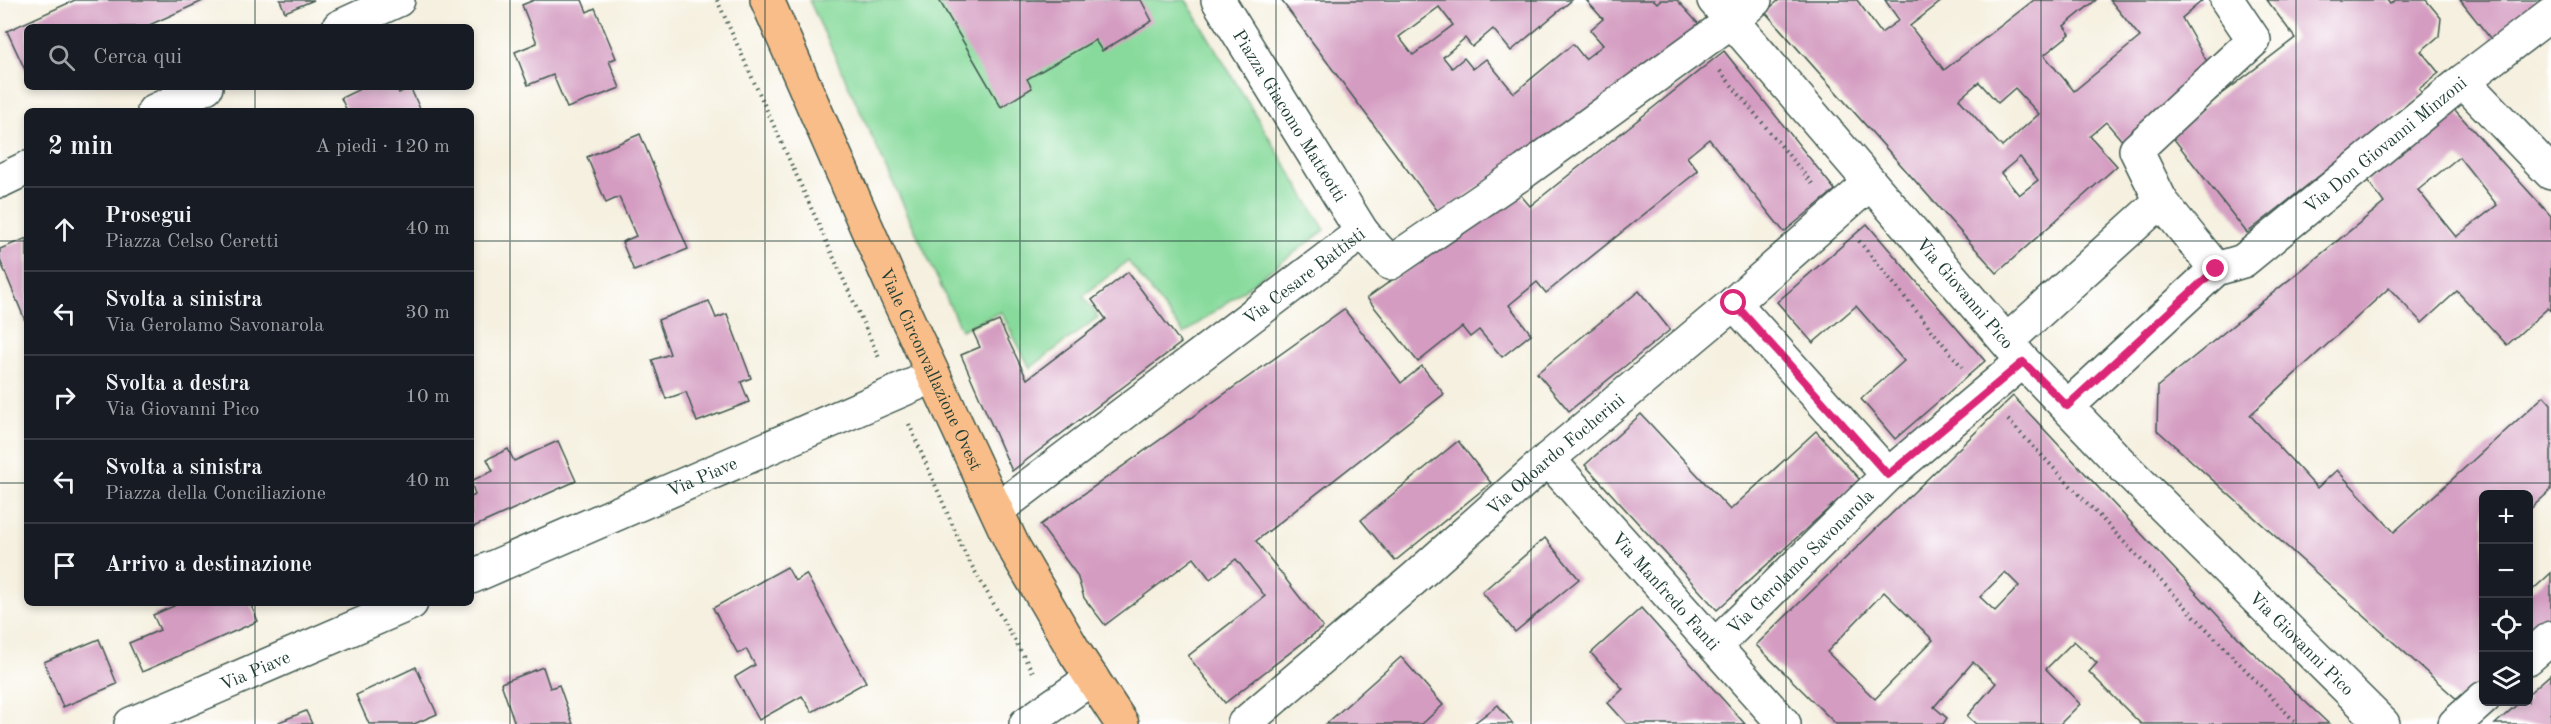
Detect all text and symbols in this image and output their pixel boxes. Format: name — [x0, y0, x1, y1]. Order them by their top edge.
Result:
search box — [24, 24, 474, 90]
street label: Piazza Giacomo Matteotti — [1229, 27, 1349, 205]
icon: search — [45, 41, 78, 74]
text: Cerca qui — [93, 46, 182, 68]
street label: Via Don Giovanni Minzoni — [2301, 74, 2471, 217]
text: 2 min — [48, 134, 113, 160]
text: A piedi · 120 m — [315, 137, 450, 157]
text: Prosegui — [105, 205, 192, 227]
icon: ahead — [48, 213, 81, 246]
text: 40 m — [405, 219, 450, 239]
street label: Via Cesare Battisti — [1241, 225, 1369, 329]
text: Piazza Celso Ceretti — [105, 232, 279, 252]
street label: Via Giovanni Pico — [1912, 235, 2016, 353]
route end — [2202, 255, 2228, 281]
street label: Viale Circonvallazione Ovest — [876, 266, 985, 474]
text: Svolta a sinistra — [105, 289, 263, 311]
route start — [1720, 289, 1746, 315]
icon: left — [48, 297, 81, 330]
text: 30 m — [405, 303, 450, 323]
text: Via Gerolamo Savonarola — [105, 316, 324, 336]
text: Svolta a destra — [105, 373, 250, 395]
icon: right — [48, 381, 81, 414]
text: 10 m — [405, 387, 450, 407]
street label: Via Odoardo Focherini — [1484, 391, 1628, 519]
text: Via Giovanni Pico — [105, 400, 259, 420]
street label: Via Piave — [665, 455, 740, 501]
text: Svolta a sinistra — [105, 457, 263, 479]
icon: left — [48, 465, 81, 498]
text: 40 m — [405, 471, 450, 491]
text: Piazza della Conciliazione — [105, 484, 326, 504]
street label: Via Gerolamo Savonarola — [1725, 486, 1878, 638]
map controls — [2479, 490, 2533, 706]
button: + — [2479, 490, 2533, 544]
street label: Via Manfredo Fanti — [1608, 529, 1722, 655]
button: − — [2479, 544, 2533, 598]
icon: arrive — [48, 549, 81, 582]
text: Arrivo a destinazione — [105, 554, 312, 576]
street label: Via Giovanni Pico — [2245, 589, 2357, 700]
button: locate — [2479, 598, 2533, 652]
street label: Via Piave — [218, 648, 293, 694]
button: layers — [2479, 652, 2533, 706]

